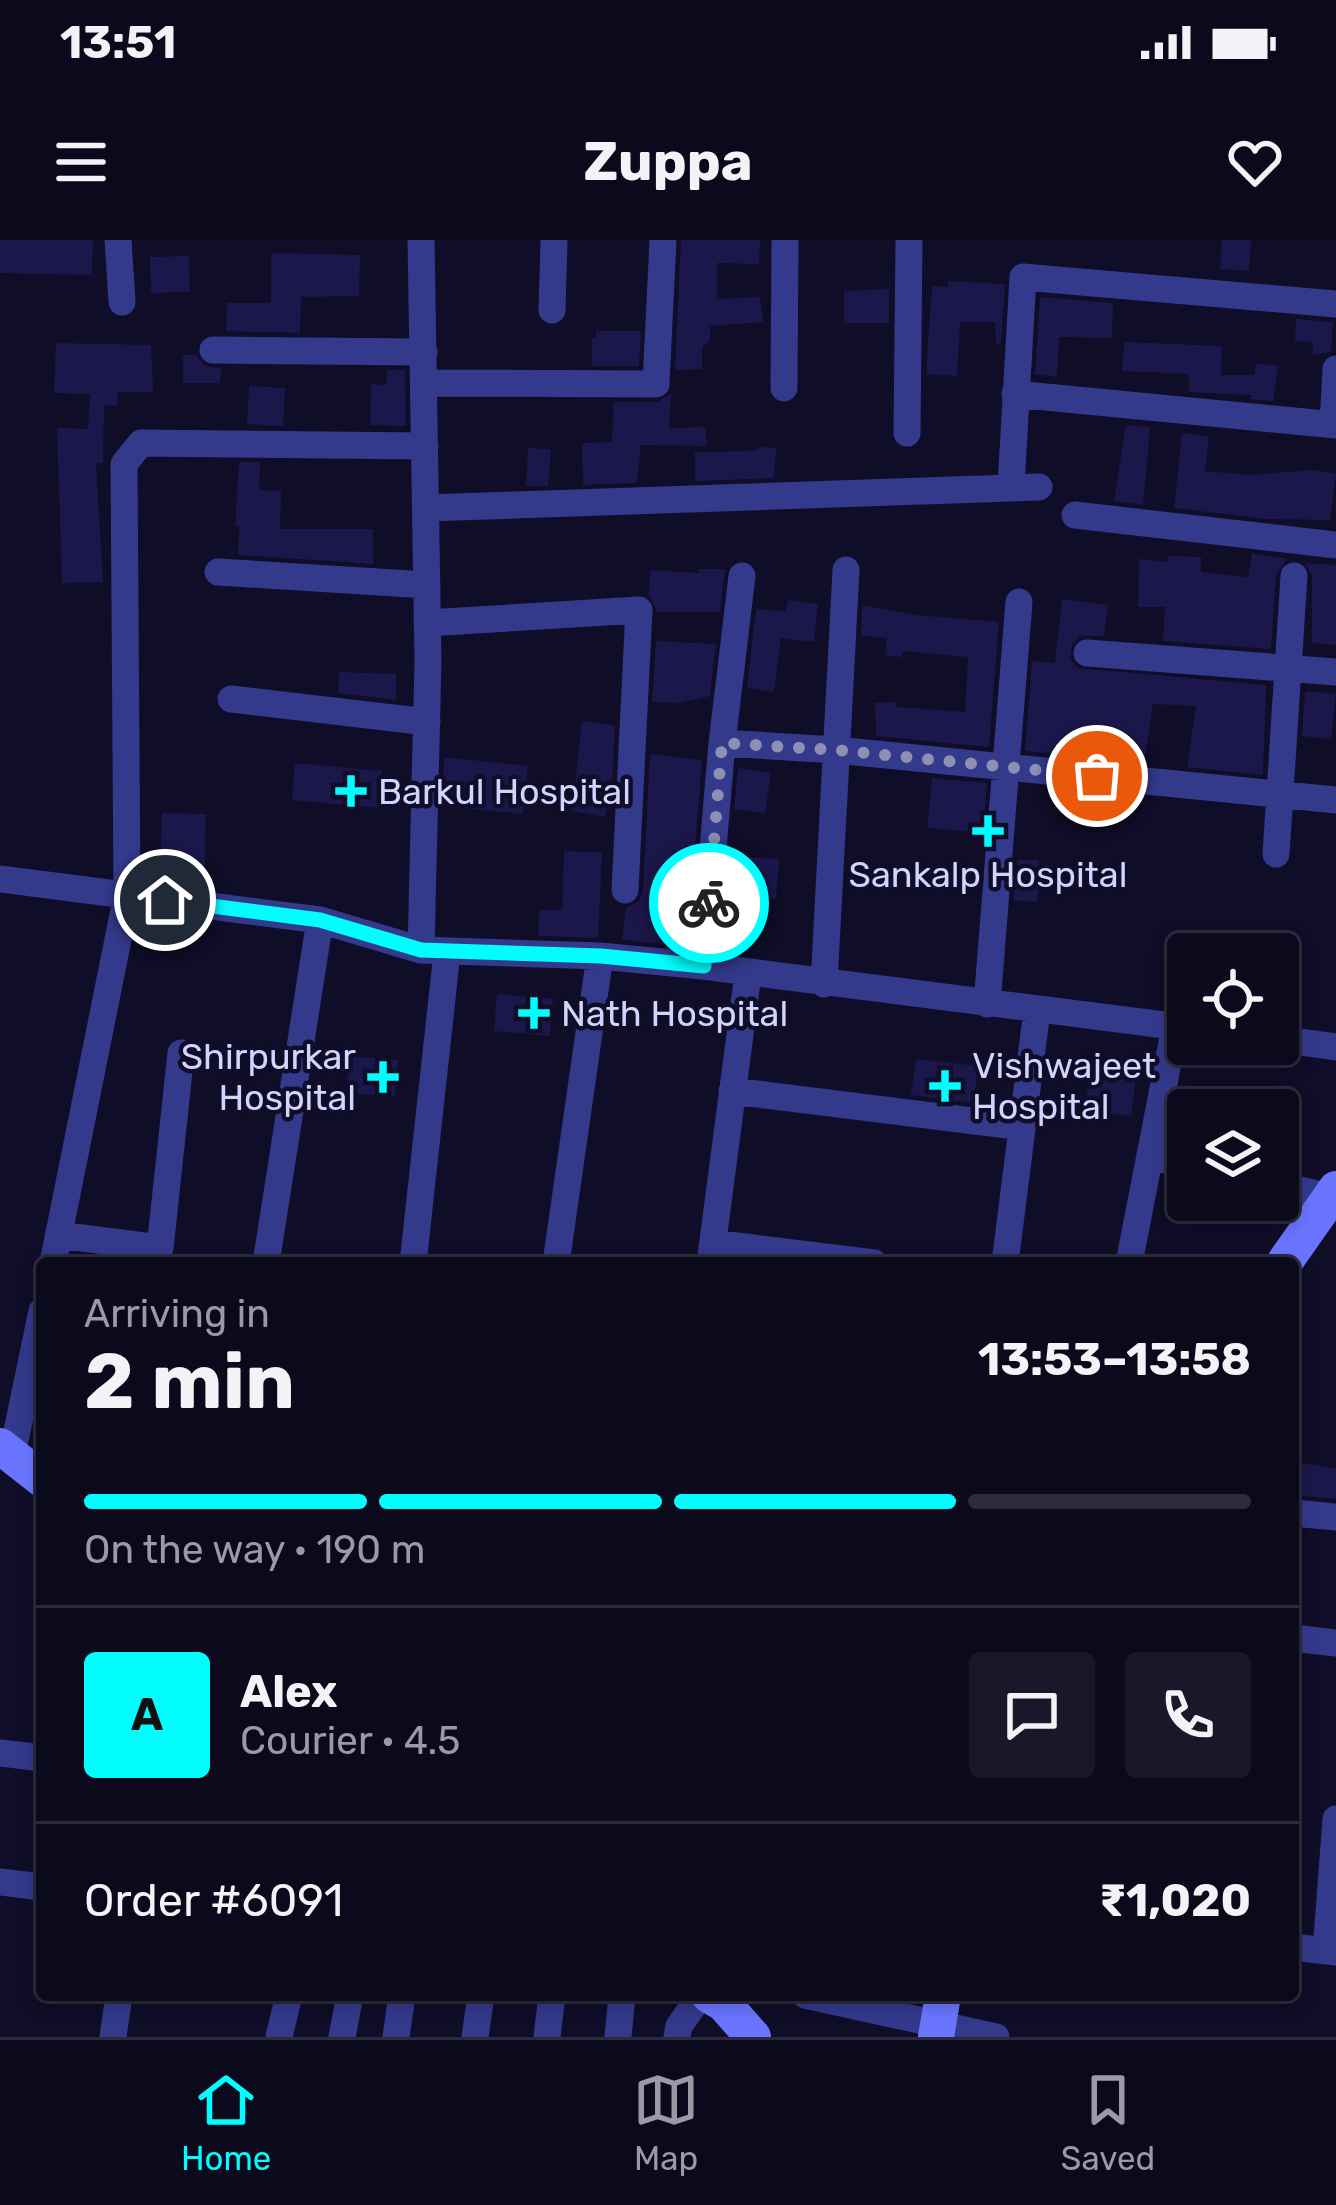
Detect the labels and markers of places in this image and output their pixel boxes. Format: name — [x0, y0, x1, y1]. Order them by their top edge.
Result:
pin — [1046, 725, 1148, 827]
place label: Barkul Hospital — [378, 770, 631, 813]
marker: Barkul Hospital — [335, 775, 367, 807]
marker: Sankalp Hospital — [972, 815, 1004, 847]
pin — [114, 849, 216, 951]
place label: Sankalp Hospital — [849, 853, 1127, 896]
place label: Nath Hospital — [561, 992, 788, 1035]
marker: Nath Hospital — [518, 997, 550, 1029]
place label: Shirpurkar Hospital — [181, 1035, 356, 1119]
place label: Vishwajeet Hospital — [972, 1044, 1156, 1128]
marker: Shirpurkar Hospital — [367, 1061, 399, 1093]
marker: Vishwajeet Hospital — [929, 1070, 961, 1102]

